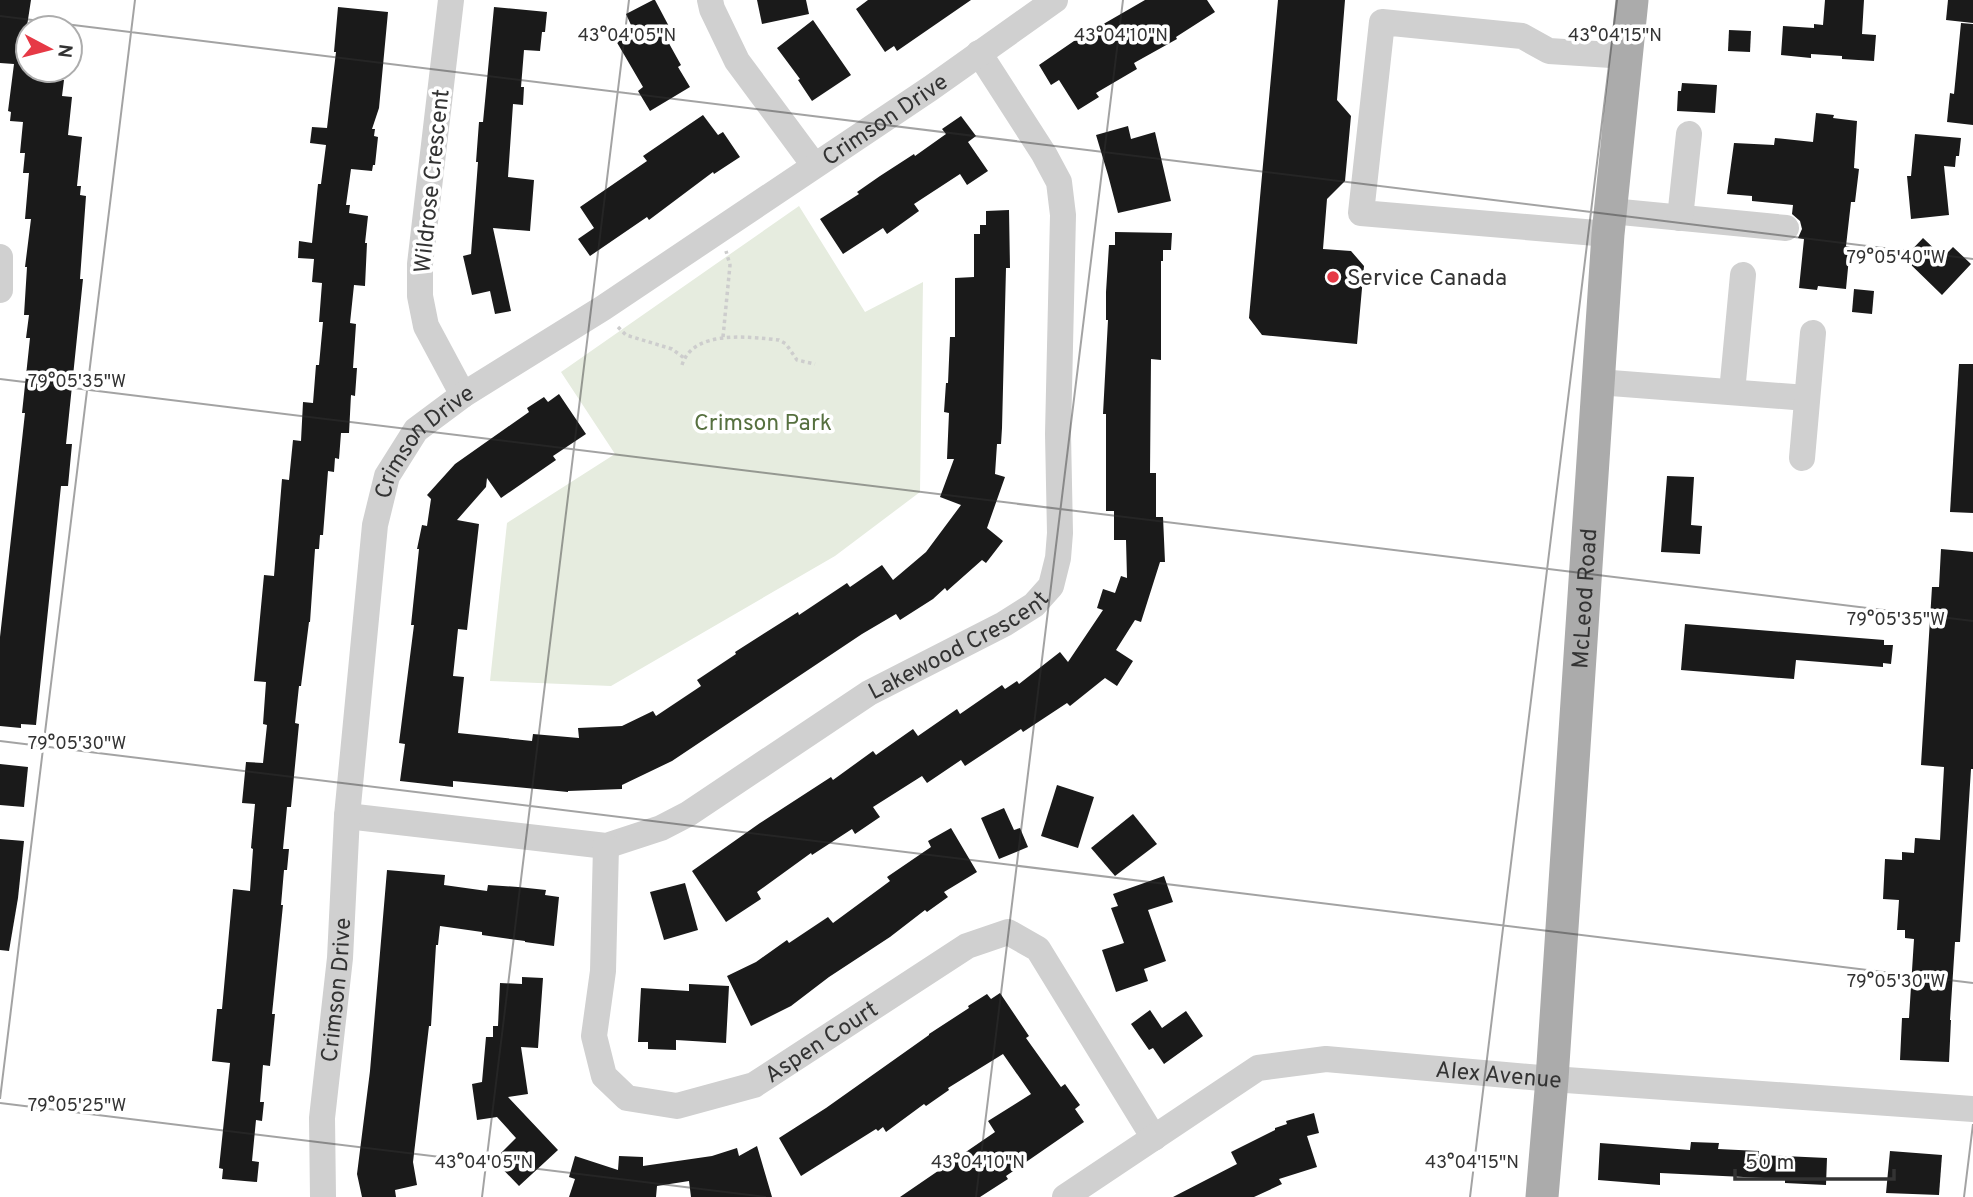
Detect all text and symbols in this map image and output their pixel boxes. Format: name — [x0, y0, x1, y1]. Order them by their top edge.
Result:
north arrow — [14, 14, 84, 84]
text: 43°04'05"N — [578, 25, 676, 48]
text: 43°04'10"N — [1074, 25, 1168, 48]
text: 43°04'15"N — [1568, 25, 1662, 48]
text: N — [51, 43, 77, 59]
street label: Crimson Drive — [818, 68, 955, 174]
street label: Wildrose Crescent — [409, 88, 458, 275]
text: 79°05'40"W — [1846, 247, 1946, 270]
place label: Service Canada — [1347, 265, 1507, 294]
marker: Service Canada — [1325, 269, 1341, 285]
text: 79°05'35"W — [28, 371, 126, 394]
street label: Crimson Drive — [370, 380, 480, 502]
park label: Crimson Park — [694, 410, 832, 439]
street label: McLeod Road — [1567, 528, 1605, 670]
street label: Lakewood Crescent — [864, 586, 1057, 708]
text: 79°05'35"W — [1847, 609, 1945, 632]
text: 79°05'30"W — [28, 733, 126, 756]
street label: Crimson Drive — [316, 917, 359, 1064]
text: 79°05'30"W — [1847, 971, 1945, 994]
street label: Aspen Court — [760, 996, 884, 1091]
street label: Alex Avenue — [1434, 1057, 1563, 1097]
text: 79°05'25"W — [28, 1095, 126, 1118]
scale bar — [1735, 1138, 1894, 1182]
text: 50 m — [1745, 1150, 1794, 1177]
text: 43°04'05"N — [435, 1152, 533, 1175]
text: 43°04'10"N — [931, 1152, 1025, 1175]
text: 43°04'15"N — [1425, 1152, 1519, 1175]

